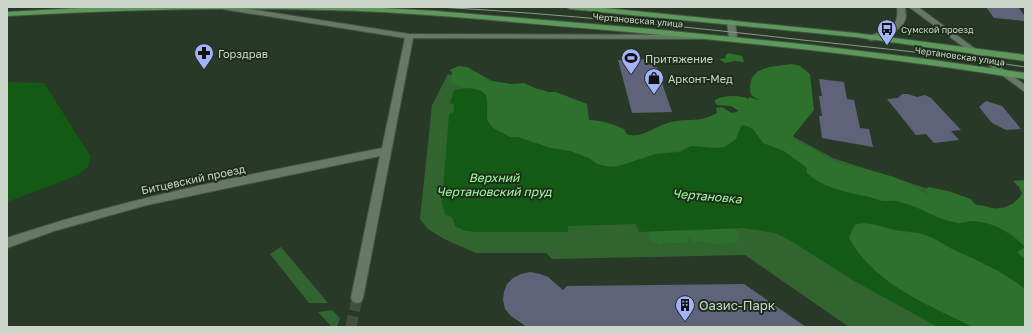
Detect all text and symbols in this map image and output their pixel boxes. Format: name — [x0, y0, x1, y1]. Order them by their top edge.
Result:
street label: Чертановская улица — [592, 11, 684, 29]
bus stop icon: Сумской проезд — [876, 18, 898, 46]
place label: Сумской проезд — [901, 24, 974, 35]
pharmacy icon: Горздрав — [193, 42, 215, 70]
street label: Чертановская улица — [914, 44, 1006, 68]
place label: Горздрав — [218, 47, 268, 60]
sports icon: Притяжение — [620, 47, 642, 75]
place label: Притяжение — [645, 52, 713, 65]
shop icon: Арконт-Мед — [643, 67, 665, 95]
place label: Арконт-Мед — [668, 72, 733, 85]
street label: Битцевский проезд — [140, 162, 247, 196]
water label: Верхний Чертановский пруд — [436, 170, 552, 199]
water label: Чертановка — [672, 185, 744, 207]
building icon: Оазис-Парк — [674, 294, 696, 322]
place label: Оазис-Парк — [699, 297, 776, 313]

